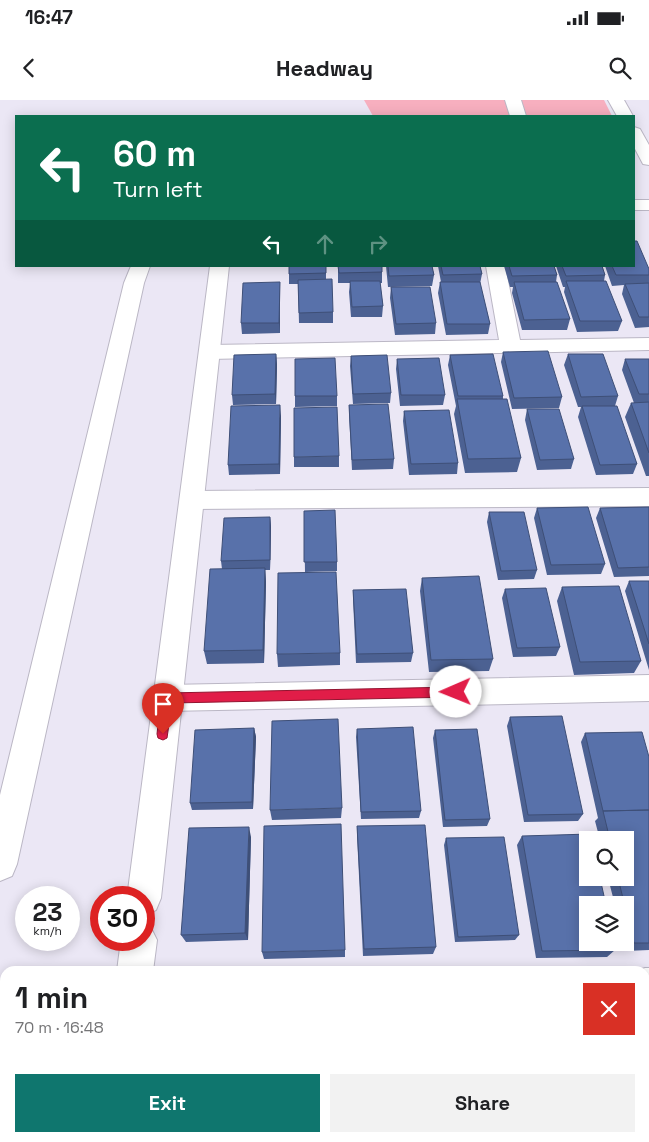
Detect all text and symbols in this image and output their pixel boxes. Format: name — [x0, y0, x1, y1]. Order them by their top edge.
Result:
text: 16:47 — [25, 5, 73, 30]
icon: back — [15, 54, 43, 82]
text: Headway — [276, 54, 373, 82]
icon: search — [606, 54, 634, 82]
text: 60 m — [113, 132, 196, 176]
icon: left — [30, 135, 95, 200]
text: Turn left — [113, 175, 203, 203]
icon: left — [258, 230, 286, 258]
icon: ahead — [311, 230, 339, 258]
icon: right — [364, 230, 392, 258]
position arrow — [429, 665, 481, 717]
pin — [142, 683, 184, 734]
icon: arrive — [149, 690, 177, 718]
map controls — [579, 831, 634, 951]
button: search — [579, 831, 634, 886]
speed limit sign: 30 — [90, 886, 155, 951]
text: 23 — [32, 896, 63, 928]
button: layers — [579, 896, 634, 951]
text: km/h — [33, 923, 62, 939]
text: 1 min — [15, 978, 88, 1017]
button: close — [583, 983, 635, 1035]
text: 70 m · 16:48 — [15, 1017, 104, 1038]
button: Exit — [15, 1074, 320, 1132]
button: Share — [330, 1074, 635, 1132]

